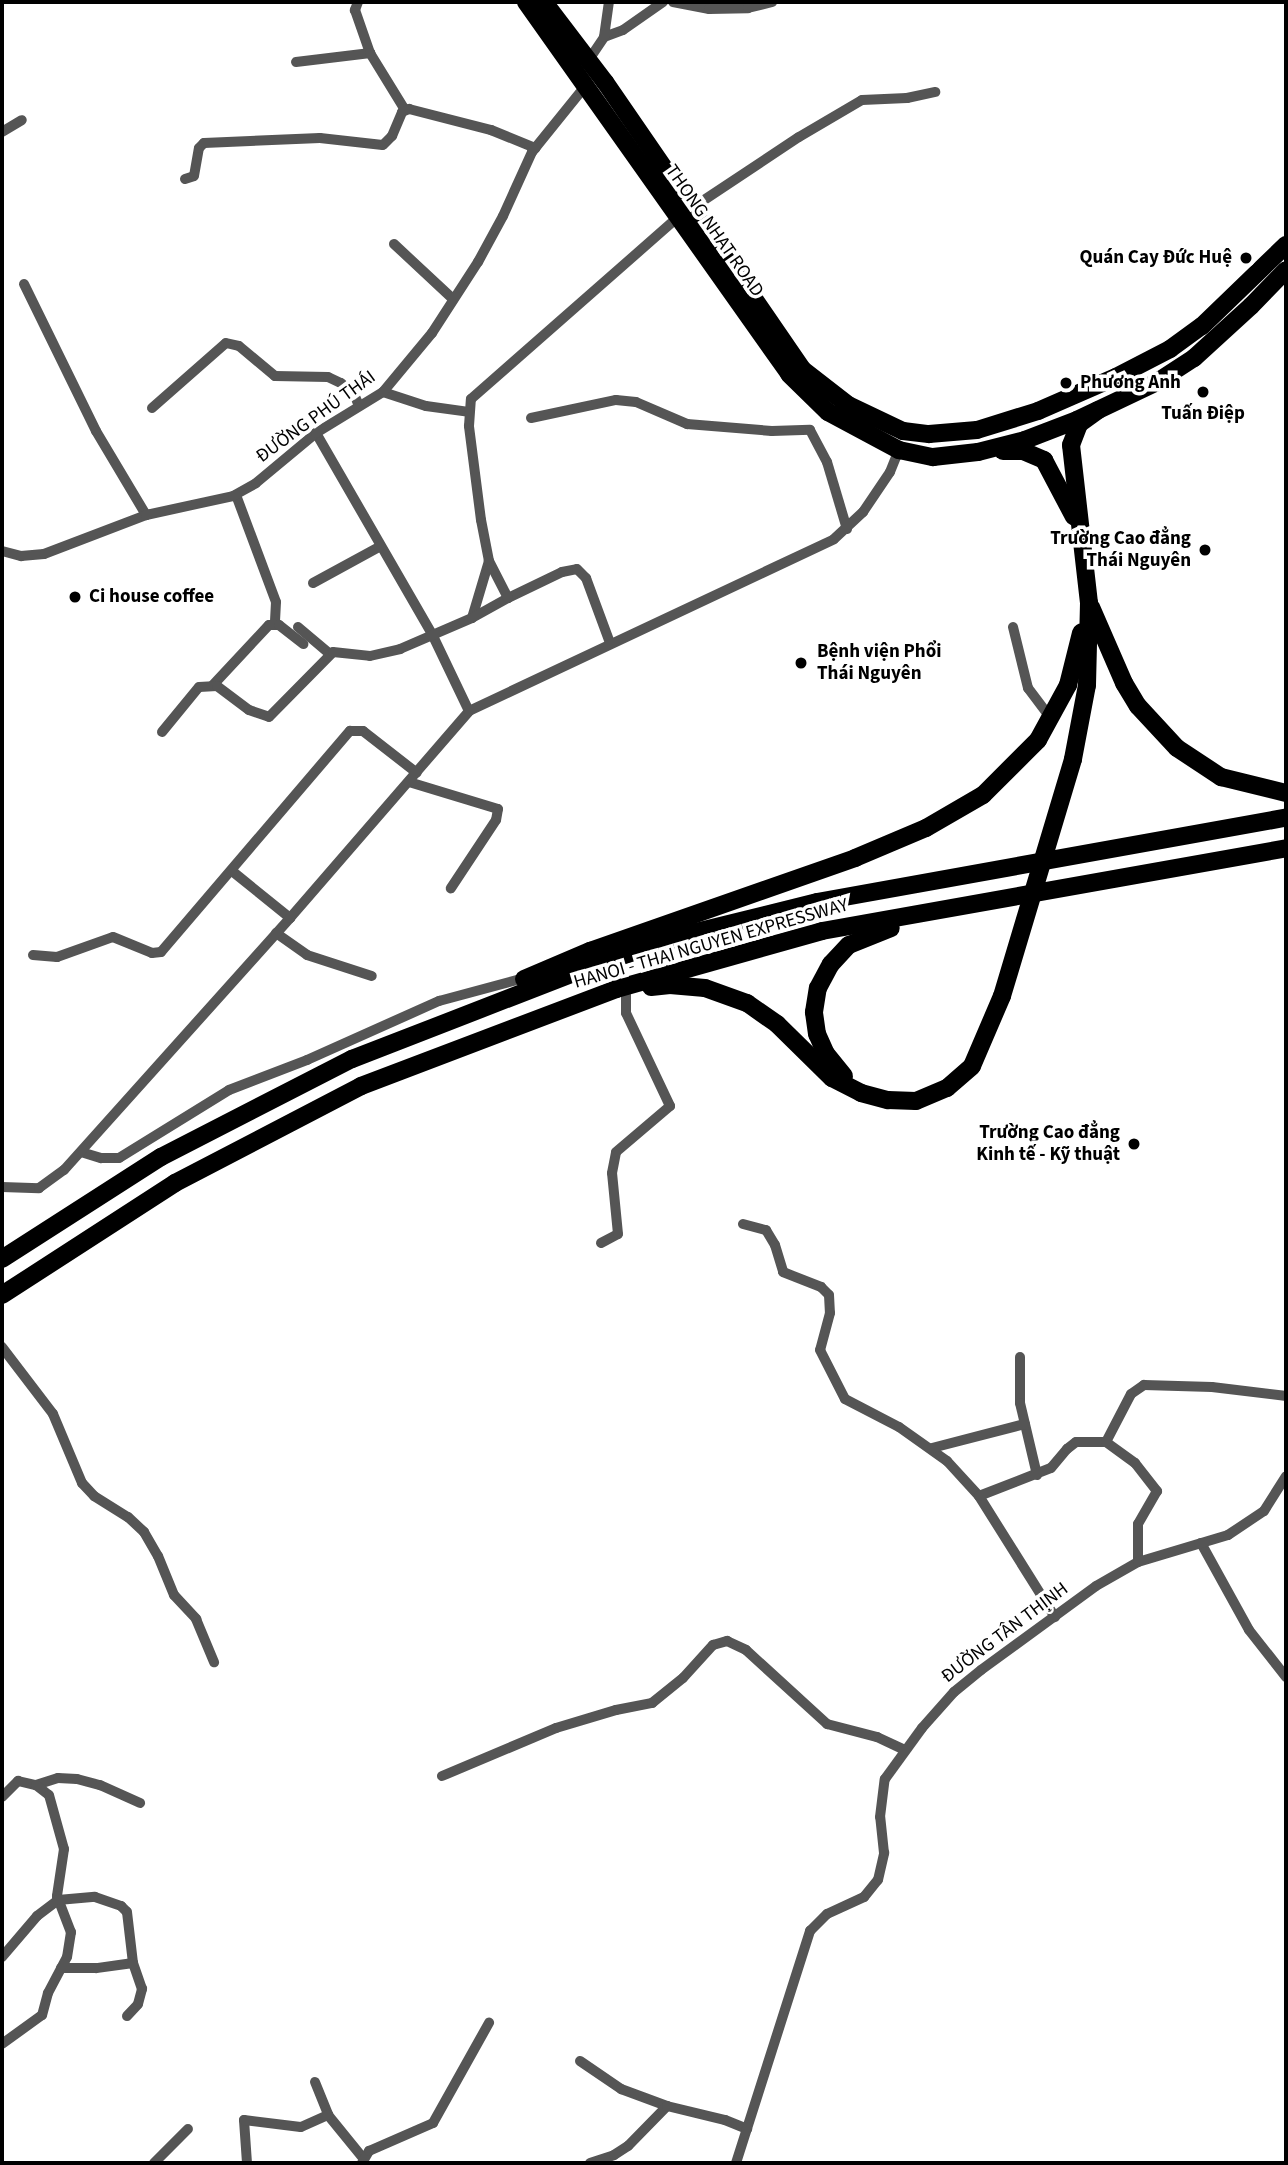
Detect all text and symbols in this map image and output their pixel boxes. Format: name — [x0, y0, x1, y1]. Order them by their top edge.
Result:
street label: THONG NHAT ROAD — [660, 160, 768, 302]
place label: Quán Cay Đức Huệ — [1079, 247, 1232, 269]
marker: Quán Cay Đức Huệ — [1238, 250, 1254, 266]
street label: ĐƯỜNG PHÚ THÁI — [252, 366, 380, 468]
place label: Phương Anh — [1080, 372, 1181, 394]
marker: Phương Anh — [1058, 375, 1074, 391]
marker: Tuấn Điệp — [1195, 384, 1211, 400]
place label: Tuấn Điệp — [1161, 403, 1245, 425]
place label: Trường Cao đẳng Thái Nguyên — [1050, 528, 1191, 572]
marker: Trường Cao đẳng Thái Nguyên — [1197, 542, 1213, 558]
place label: Ci house coffee — [89, 586, 214, 608]
marker: Ci house coffee — [67, 589, 83, 605]
place label: Bệnh viện Phổi Thái Nguyên — [817, 641, 942, 685]
marker: Bệnh viện Phổi Thái Nguyên — [791, 653, 811, 673]
street label: HANOI - THAI NGUYEN EXPRESSWAY — [571, 894, 851, 994]
place label: Trường Cao đẳng Kinh tế - Kỹ thuật — [976, 1122, 1120, 1166]
marker: Trường Cao đẳng Kinh tế - Kỹ thuật — [1126, 1136, 1142, 1152]
street label: ĐƯỜNG TÂN THỊNH — [937, 1578, 1073, 1688]

